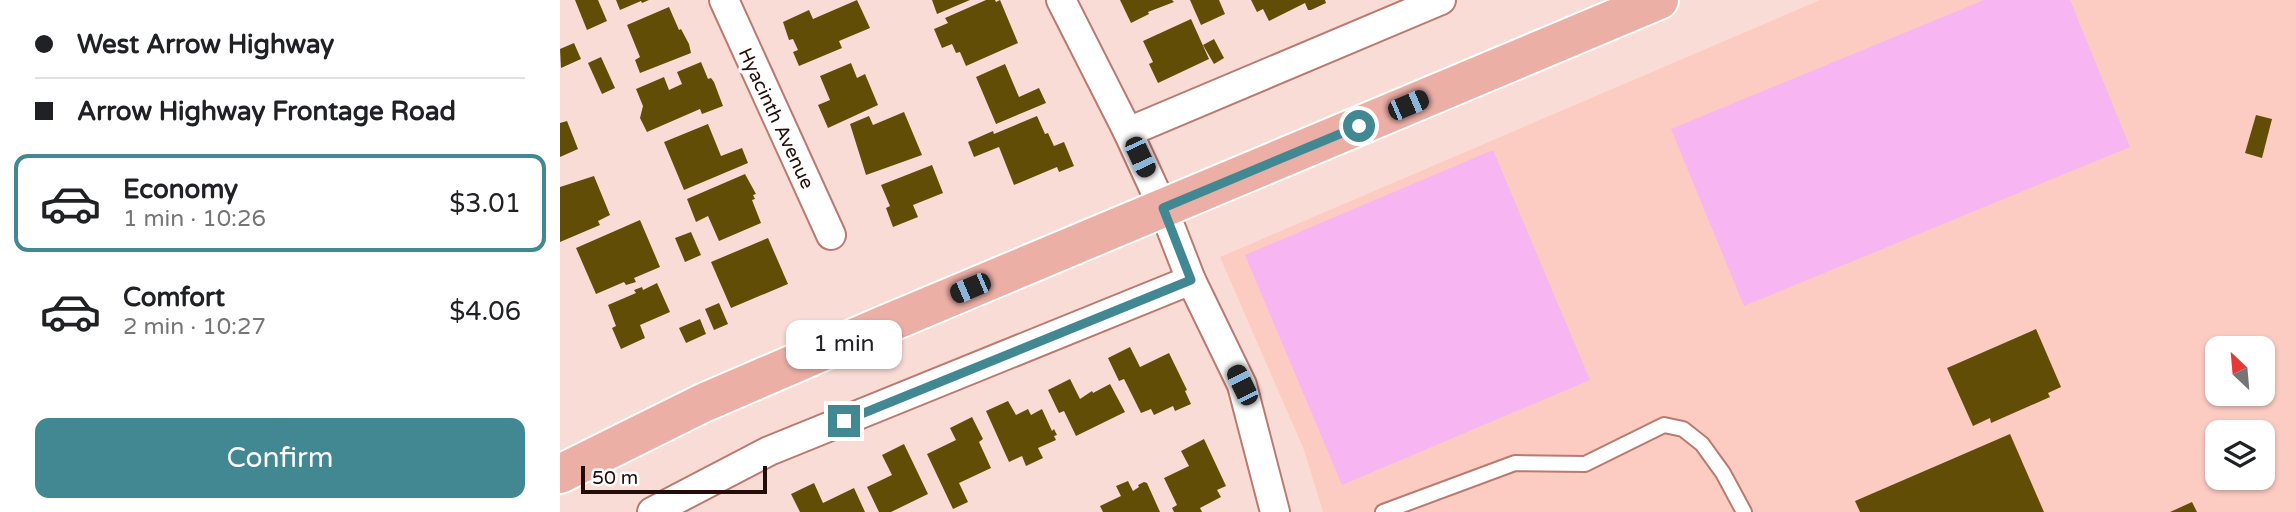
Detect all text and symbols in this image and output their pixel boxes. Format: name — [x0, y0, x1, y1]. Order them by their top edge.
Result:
text: West Arrow Highway — [77, 29, 334, 60]
street label: Hyacinth Avenue — [734, 44, 818, 192]
car — [1385, 87, 1432, 123]
text: Arrow Highway Frontage Road — [77, 96, 456, 127]
route start — [1343, 110, 1375, 142]
car — [1122, 134, 1159, 180]
icon: car — [39, 172, 102, 235]
text: Economy — [123, 174, 238, 205]
text: $3.01 — [449, 188, 521, 219]
text: 1 min · 10:26 — [123, 205, 266, 233]
car — [947, 270, 994, 306]
icon: car — [39, 280, 102, 343]
text: Comfort — [123, 282, 225, 313]
text: $4.06 — [449, 296, 521, 327]
text: 2 min · 10:27 — [123, 313, 266, 341]
callout: 1 min — [786, 320, 902, 368]
text: 1 min — [813, 330, 875, 358]
north arrow — [2205, 336, 2275, 406]
map controls — [2205, 336, 2275, 490]
car — [1224, 362, 1261, 408]
route end — [828, 405, 860, 437]
button: Confirm — [35, 418, 525, 498]
button: layers — [2205, 420, 2275, 490]
scale bar — [581, 463, 766, 495]
text: 50 m — [592, 467, 638, 489]

